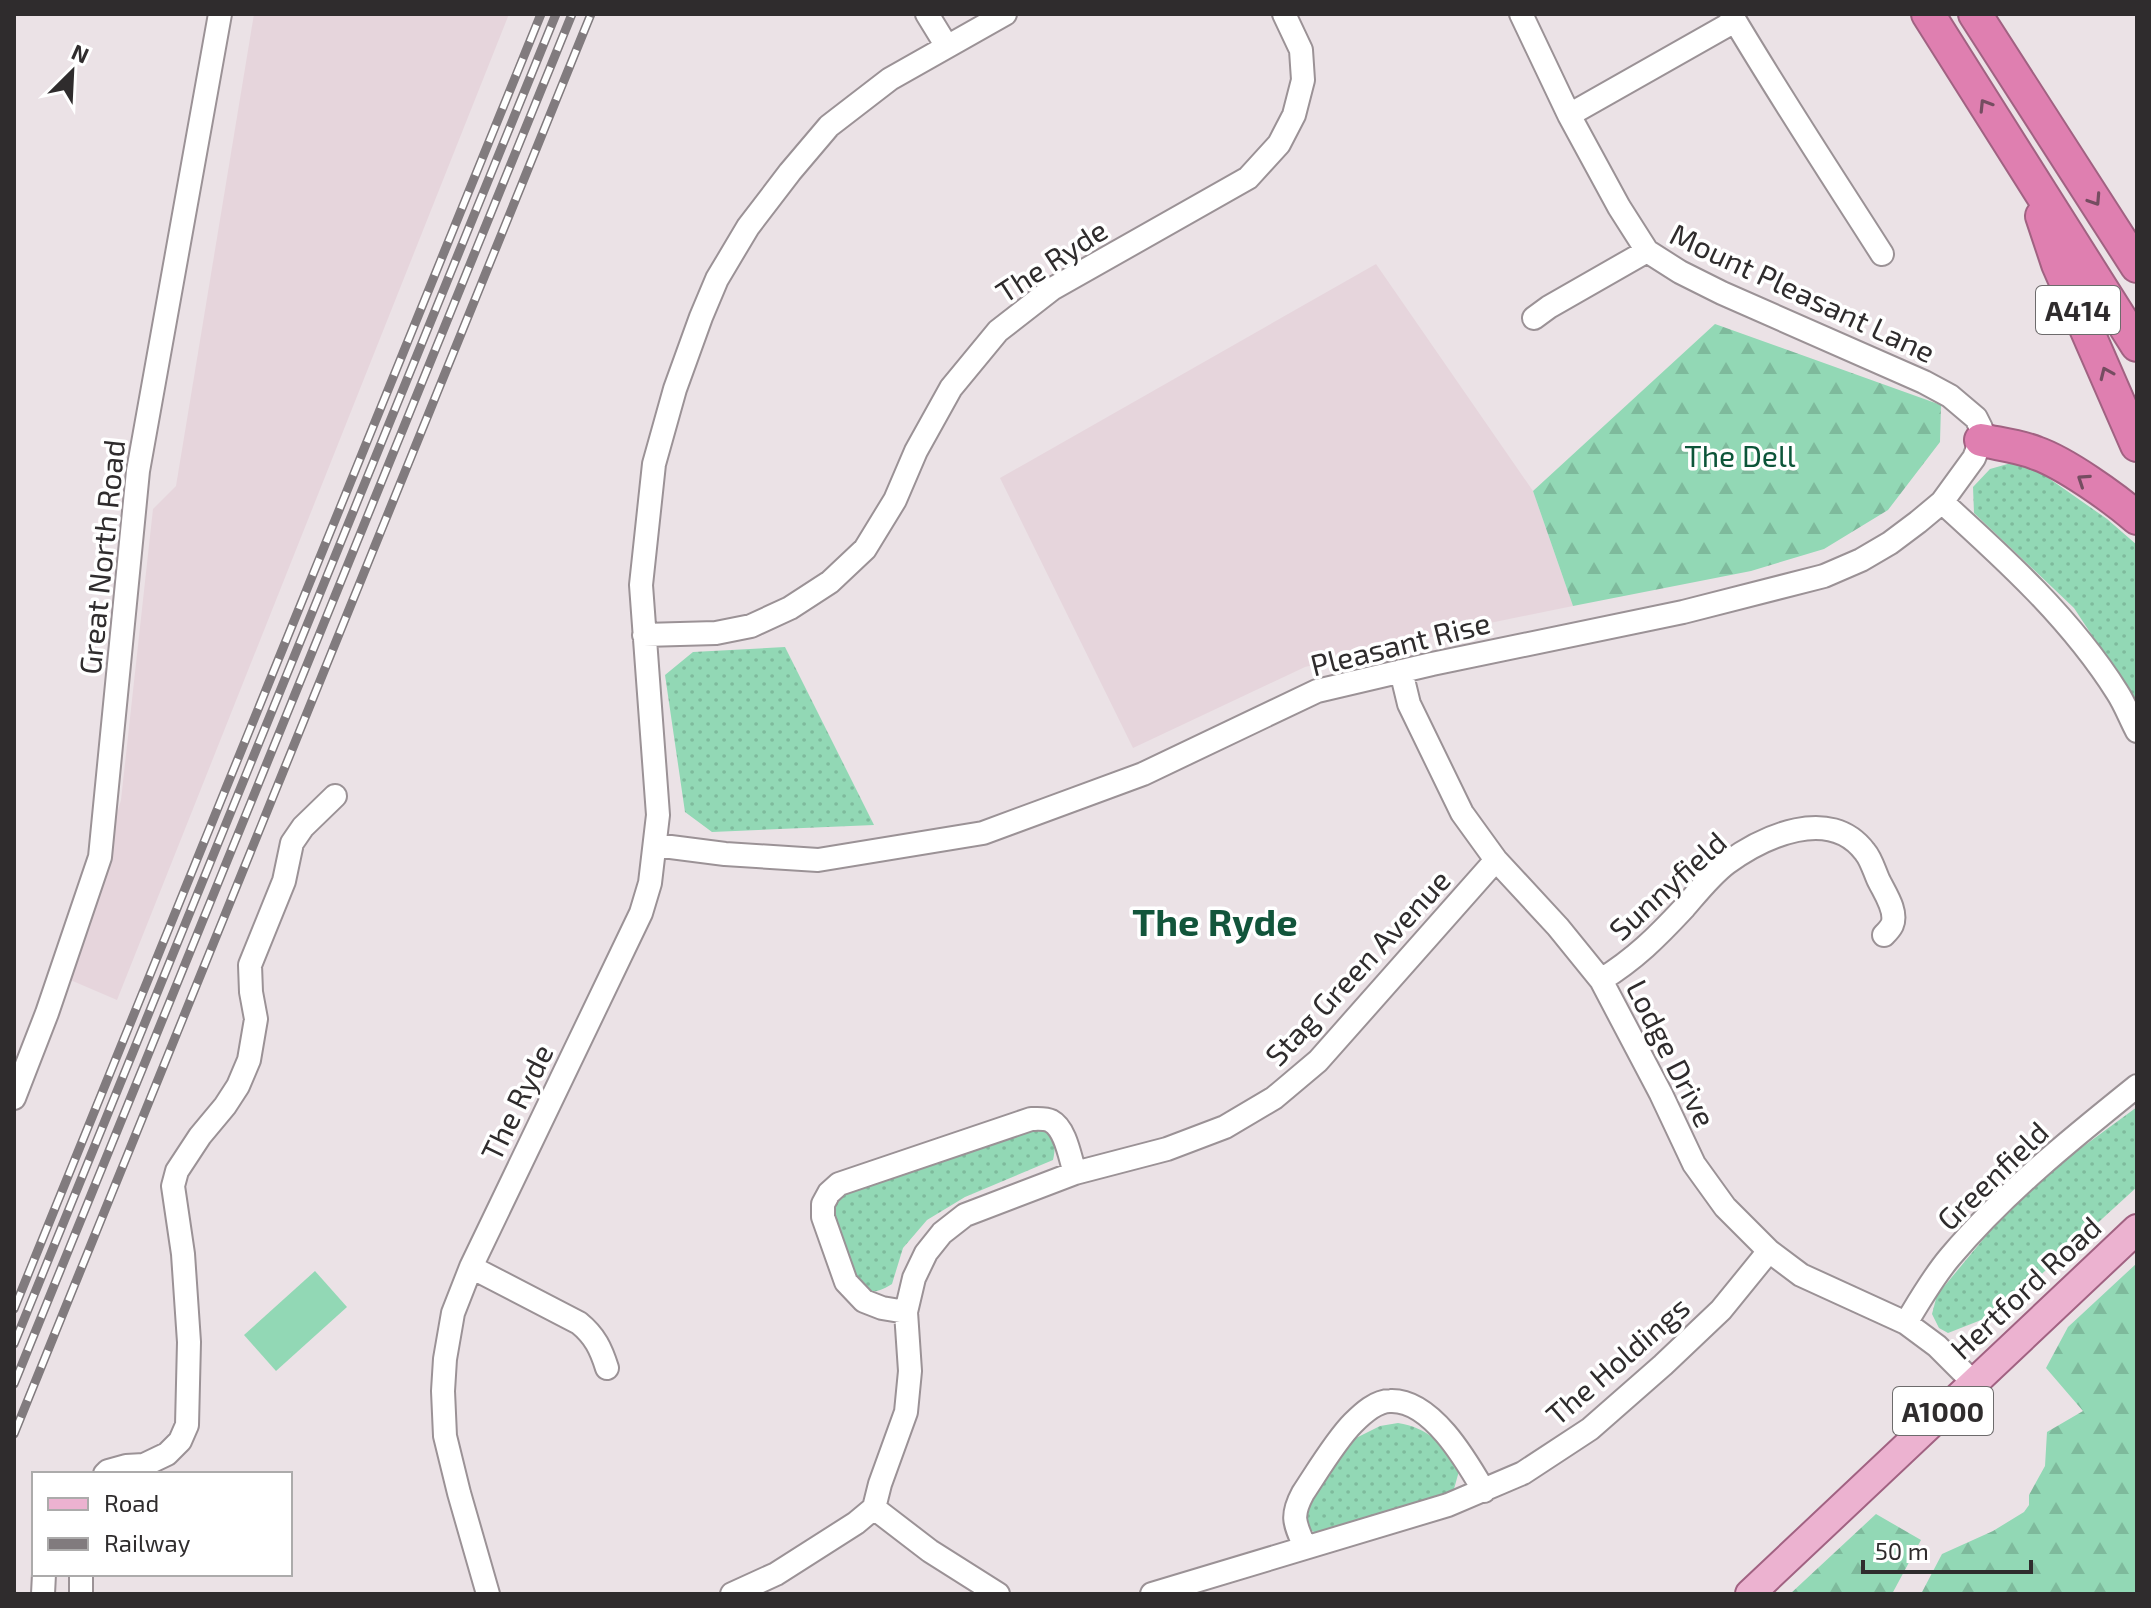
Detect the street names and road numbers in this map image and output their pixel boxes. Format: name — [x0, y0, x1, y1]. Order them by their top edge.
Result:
street label: The Ryde — [989, 211, 1113, 309]
street label: Mount Pleasant Lane — [1665, 215, 1941, 369]
road number: A414 — [2036, 286, 2120, 334]
street label: Great North Road — [71, 438, 131, 676]
street label: Pleasant Rise — [1306, 603, 1494, 683]
street label: Sunnyfield — [1601, 823, 1733, 947]
street label: Stag Green Avenue — [1257, 862, 1457, 1072]
street label: Lodge Drive — [1620, 973, 1724, 1133]
street label: The Ryde — [472, 1038, 560, 1166]
street label: Greenfield — [1929, 1113, 2055, 1237]
street label: Hertford Road — [1942, 1208, 2108, 1366]
street label: The Holdings — [1538, 1288, 1696, 1432]
road number: A1000 — [1893, 1387, 1993, 1435]

